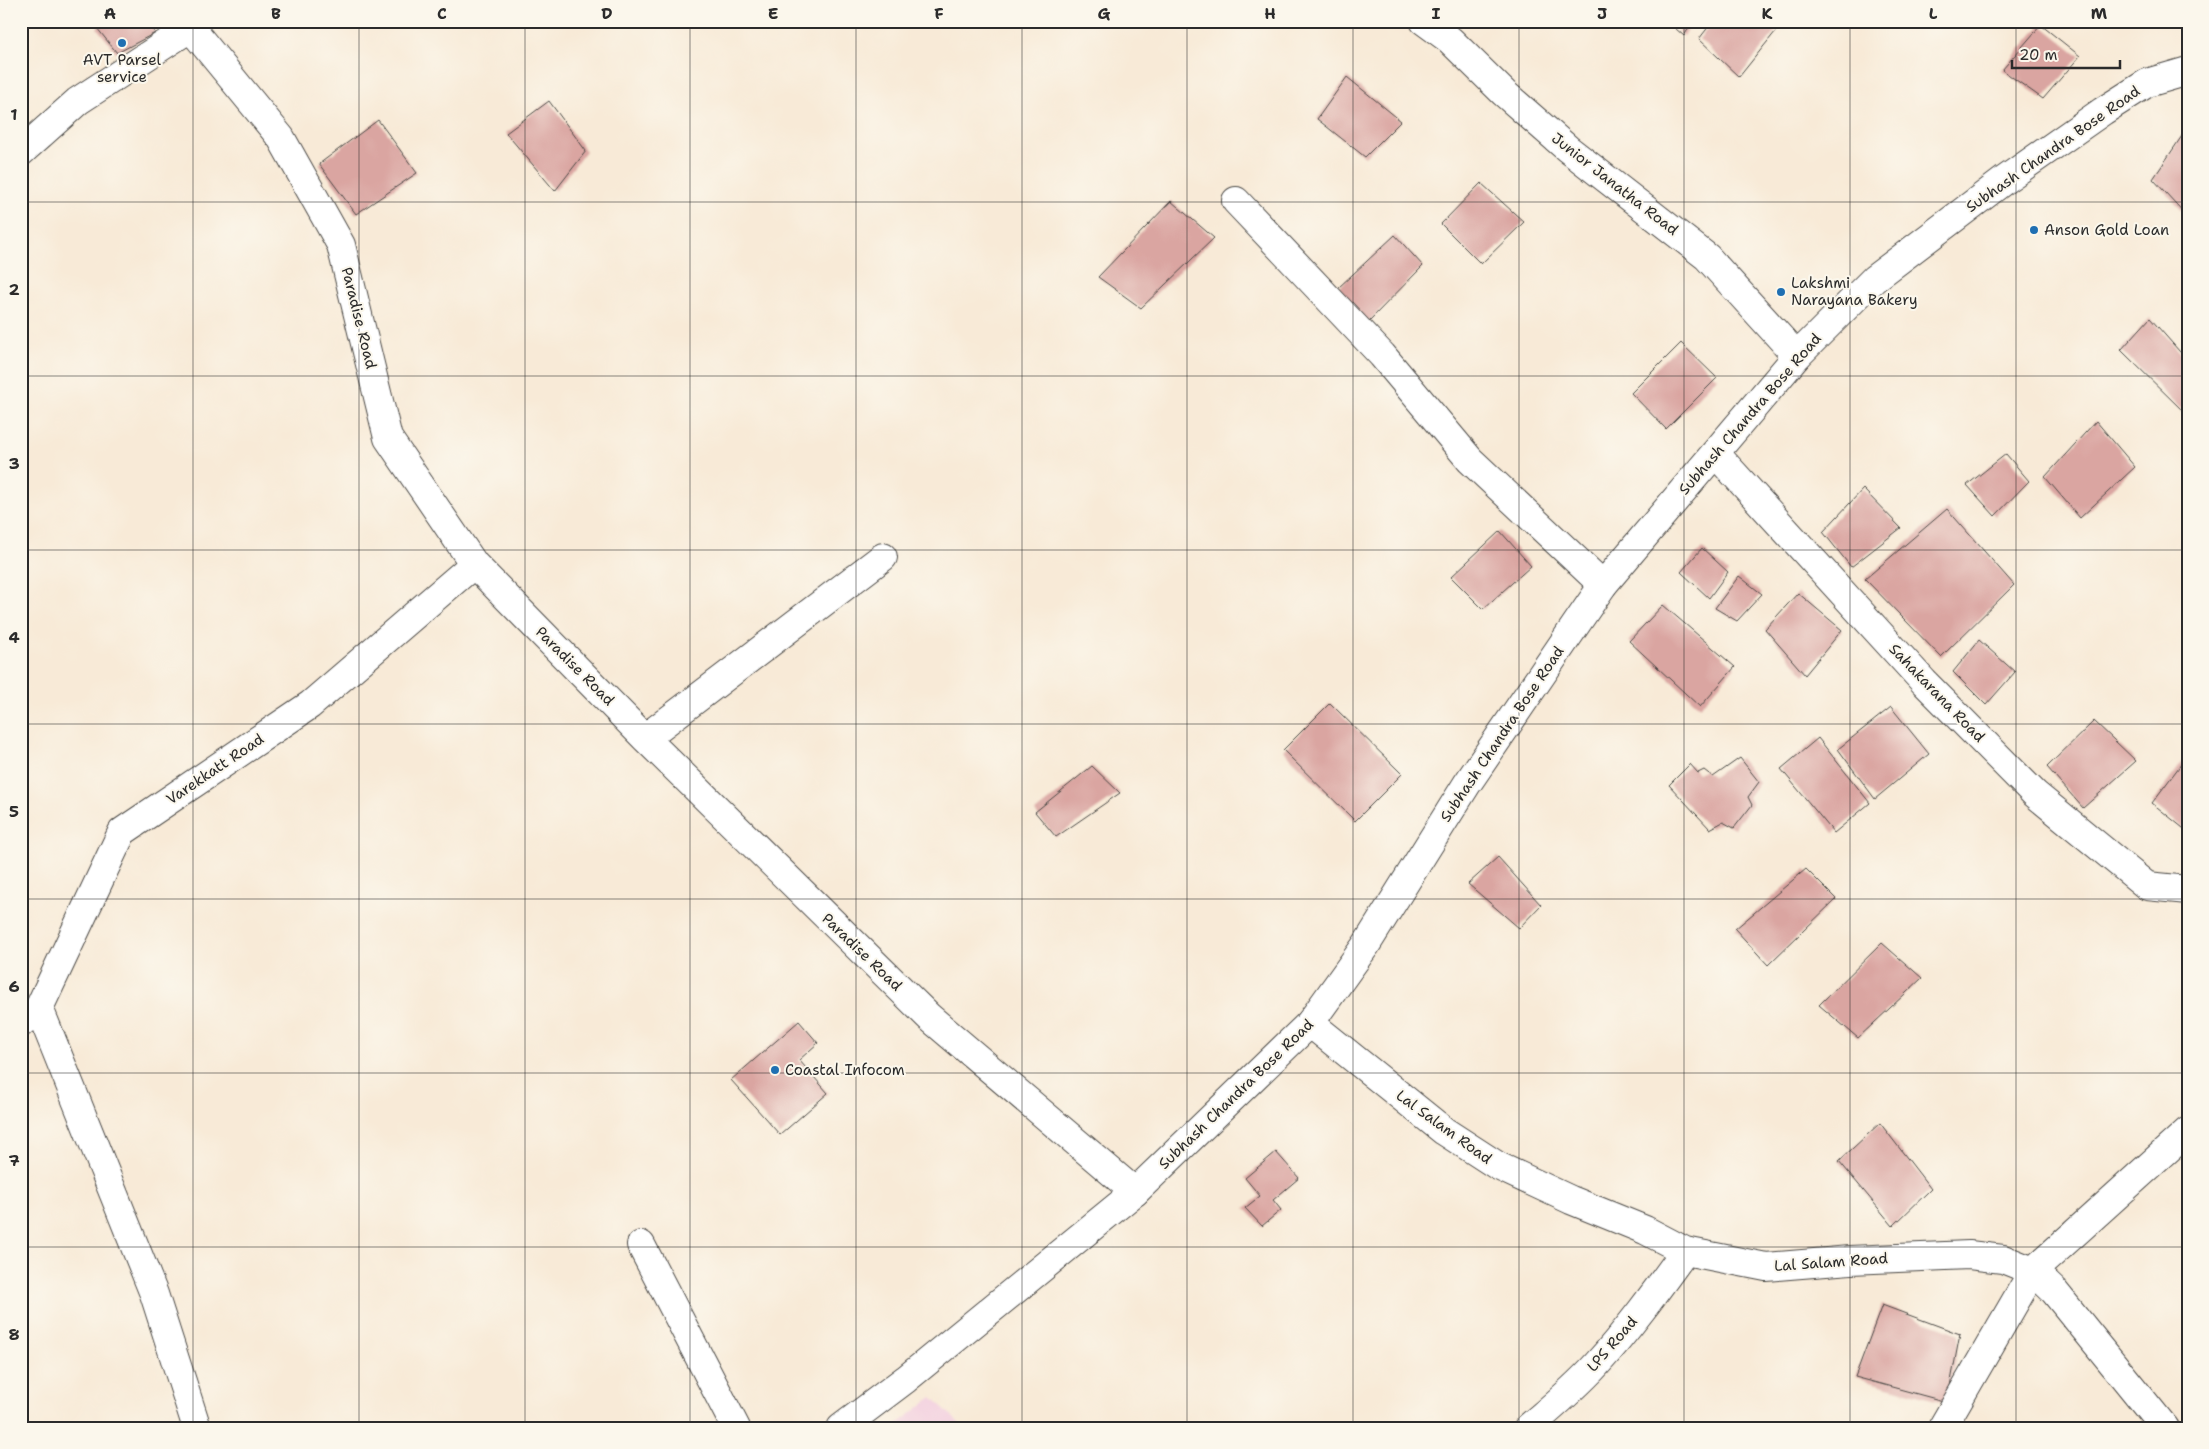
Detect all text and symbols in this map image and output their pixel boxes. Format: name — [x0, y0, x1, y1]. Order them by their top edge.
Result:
text: A — [104, 3, 116, 24]
text: B — [271, 3, 281, 24]
text: C — [437, 3, 447, 24]
text: D — [601, 3, 613, 24]
text: E — [768, 3, 778, 24]
text: F — [934, 3, 944, 24]
text: G — [1098, 3, 1111, 24]
text: H — [1264, 3, 1276, 24]
text: I — [1432, 3, 1441, 24]
text: J — [1597, 3, 1607, 24]
text: K — [1762, 3, 1773, 24]
text: L — [1929, 3, 1938, 24]
text: M — [2091, 3, 2108, 24]
marker: AVT Parsel service — [116, 37, 128, 49]
scale bar — [2012, 38, 2119, 70]
text: 20 m — [2019, 45, 2058, 65]
place label: AVT Parsel service — [83, 50, 162, 87]
street label: Subhash Chandra Bose Road — [1962, 81, 2144, 217]
text: 1 — [10, 104, 18, 125]
street label: Junior Janatha Road — [1547, 128, 1683, 240]
place label: Anson Gold Loan — [2044, 220, 2169, 240]
marker: Anson Gold Loan — [2028, 224, 2040, 236]
street label: Paradise Road — [337, 265, 381, 371]
place label: Lakshmi Narayana Bakery — [1791, 273, 1918, 310]
text: 2 — [8, 279, 20, 300]
marker: Lakshmi Narayana Bakery — [1775, 286, 1787, 298]
street label: Subhash Chandra Bose Road — [1674, 329, 1826, 499]
text: 3 — [8, 453, 20, 474]
street label: Paradise Road — [531, 622, 619, 710]
text: 4 — [8, 627, 20, 648]
street label: Sahakarana Road — [1885, 639, 1990, 747]
street label: Subhash Chandra Bose Road — [1435, 642, 1569, 826]
street label: Varekkatt Road — [162, 729, 268, 809]
text: 5 — [9, 801, 19, 822]
street label: Paradise Road — [818, 909, 907, 996]
text: 6 — [8, 976, 20, 997]
street label: Subhash Chandra Bose Road — [1154, 1014, 1318, 1174]
place label: Coastal Infocom — [785, 1060, 905, 1080]
marker: Coastal Infocom — [769, 1064, 781, 1076]
street label: Lal Salam Road — [1392, 1085, 1496, 1169]
text: 7 — [8, 1150, 20, 1171]
street label: Lal Salam Road — [1773, 1248, 1889, 1276]
street label: LPS Road — [1582, 1312, 1642, 1376]
text: 8 — [8, 1324, 20, 1345]

